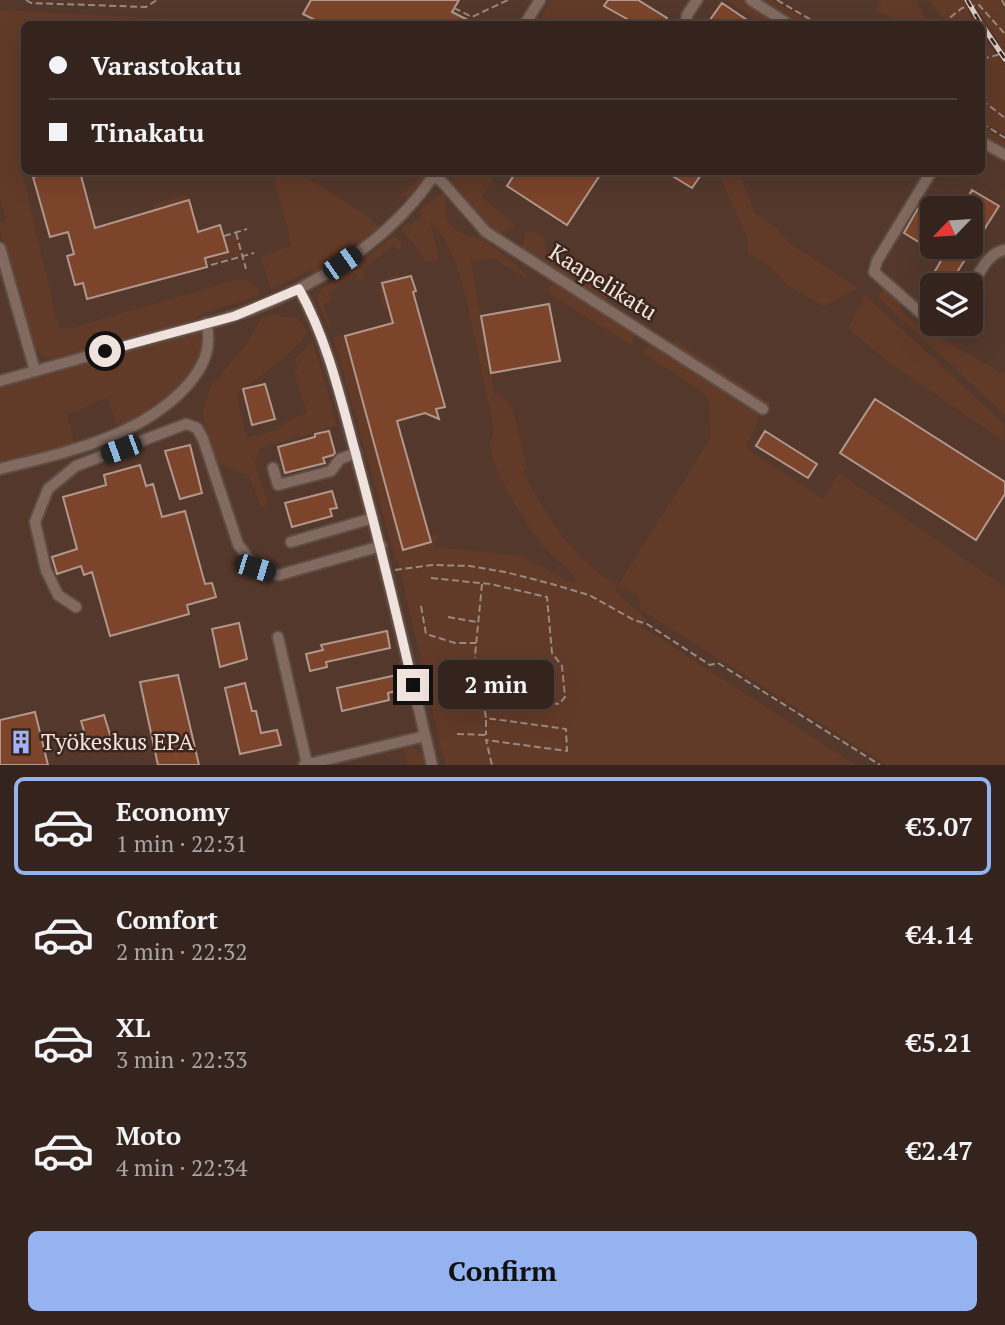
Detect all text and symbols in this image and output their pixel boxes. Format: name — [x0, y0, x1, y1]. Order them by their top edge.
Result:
text: Varastokatu — [91, 48, 242, 82]
text: Tinakatu — [91, 115, 204, 149]
north arrow — [920, 196, 984, 259]
map controls — [920, 196, 983, 336]
street label: Kaapelikatu — [543, 236, 663, 327]
car — [319, 242, 366, 284]
button: layers — [920, 273, 983, 336]
route start — [89, 335, 121, 367]
car — [98, 432, 145, 466]
car — [232, 552, 279, 584]
callout: 2 min — [438, 660, 553, 710]
route end — [397, 669, 429, 701]
text: 2 min — [465, 669, 527, 700]
place label: Työkeskus EPA — [41, 726, 194, 757]
building icon: Työkeskus EPA — [7, 728, 35, 756]
text: Economy — [116, 794, 229, 828]
icon: car — [32, 795, 95, 858]
text: €3.07 — [907, 809, 973, 843]
text: 1 min · 22:31 — [116, 828, 248, 859]
text: Comfort — [116, 902, 218, 936]
icon: car — [32, 903, 95, 966]
text: €4.14 — [907, 917, 973, 951]
text: 2 min · 22:32 — [116, 936, 248, 967]
text: XL — [116, 1010, 150, 1044]
icon: car — [32, 1011, 95, 1074]
text: €5.21 — [907, 1025, 973, 1059]
text: 3 min · 22:33 — [116, 1044, 248, 1075]
text: Moto — [116, 1118, 181, 1152]
icon: car — [32, 1119, 95, 1182]
text: €2.47 — [907, 1133, 973, 1167]
text: 4 min · 22:34 — [116, 1152, 248, 1183]
button: Confirm — [28, 1231, 977, 1311]

